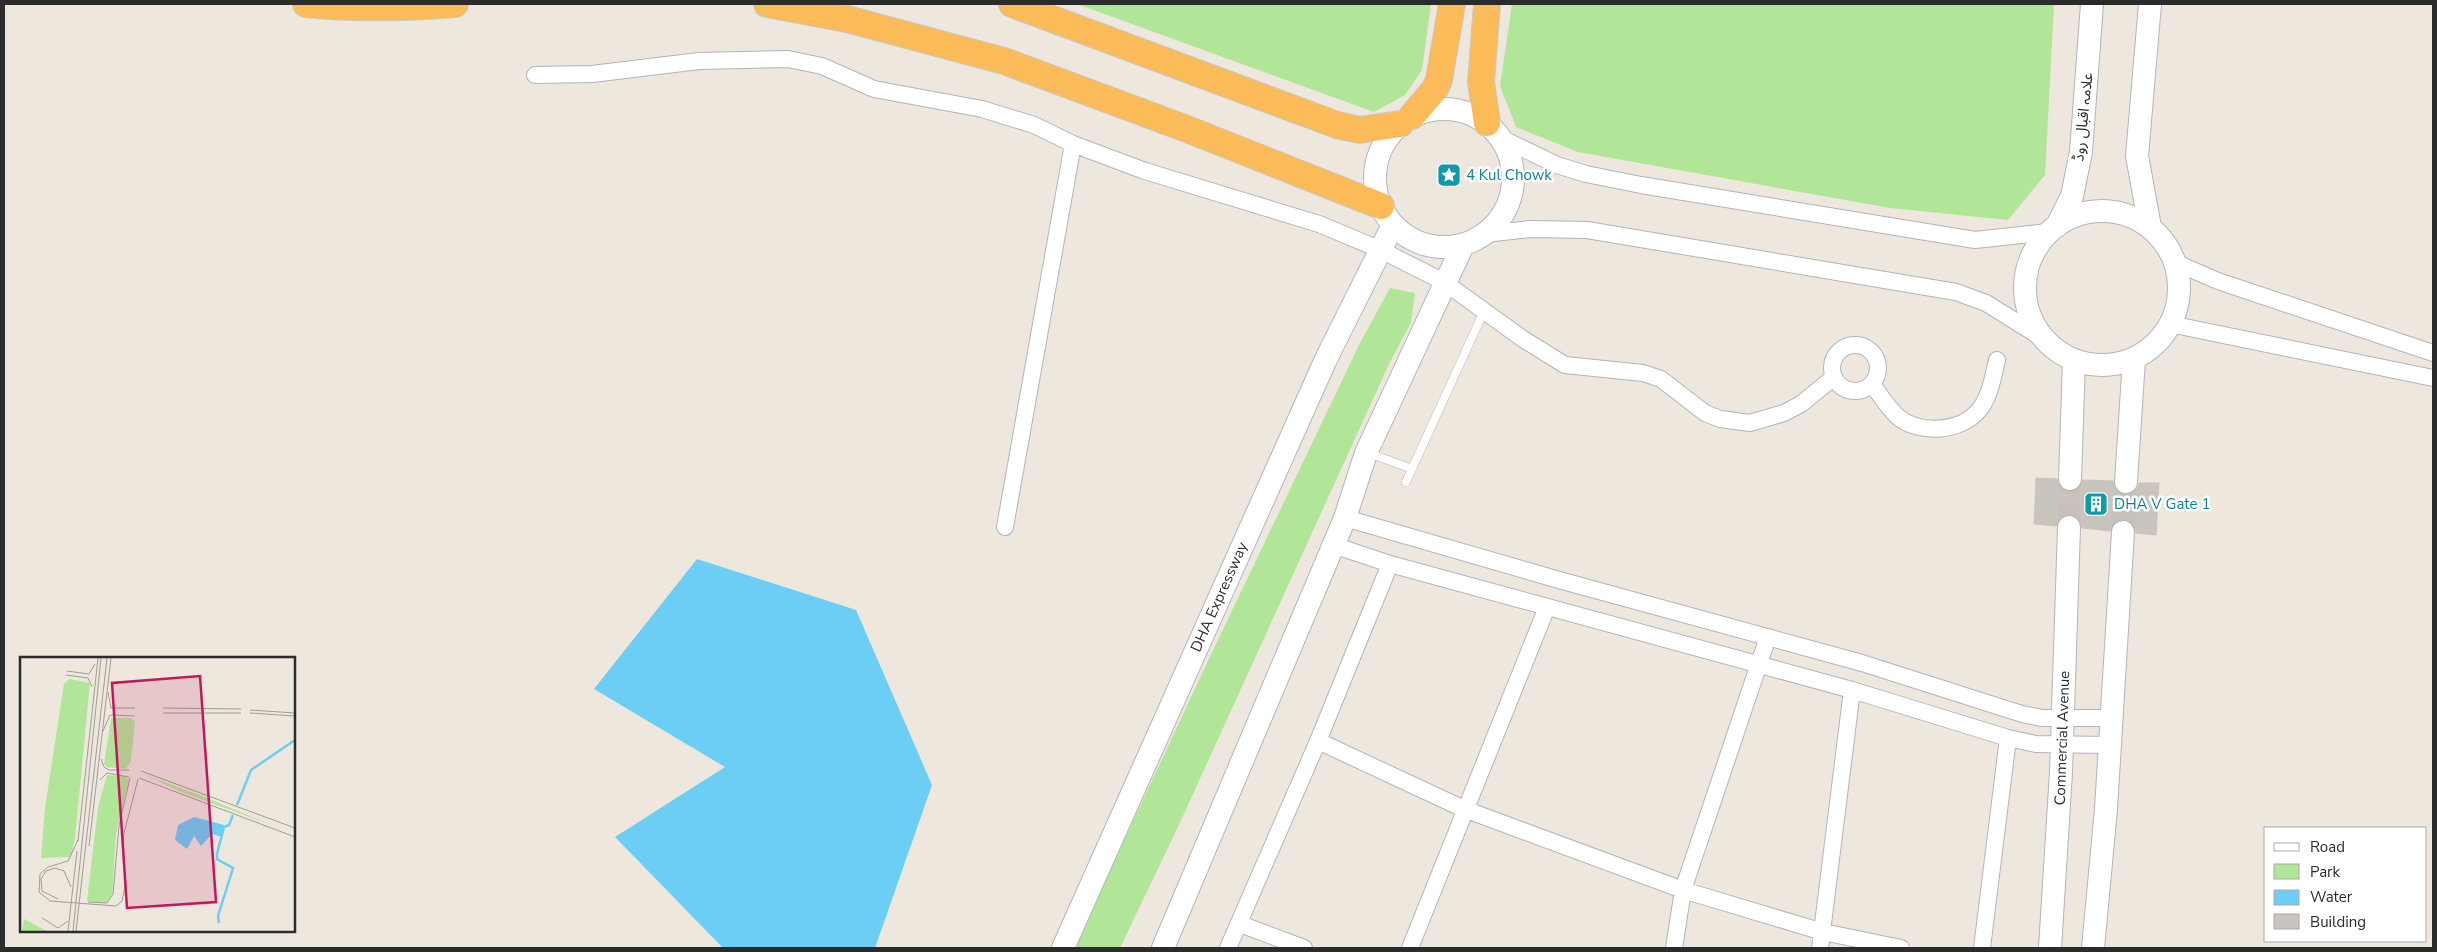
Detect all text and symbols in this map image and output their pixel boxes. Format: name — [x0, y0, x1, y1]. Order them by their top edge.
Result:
street label: علامہ اقبال روڈ — [2068, 71, 2098, 162]
place icon: 4 Kul Chowk — [1436, 162, 1462, 188]
place label: 4 Kul Chowk — [1466, 165, 1552, 185]
building icon: DHA V Gate 1 — [2083, 491, 2109, 517]
place label: DHA V Gate 1 — [2114, 494, 2210, 514]
street label: DHA Expressway — [1186, 539, 1252, 655]
inset map — [20, 657, 295, 932]
street label: Commercial Avenue — [2050, 670, 2074, 806]
legend — [2264, 827, 2427, 942]
text: Road — [2310, 837, 2345, 857]
text: Park — [2310, 862, 2340, 882]
text: Water — [2310, 887, 2353, 907]
text: Building — [2310, 912, 2366, 932]

